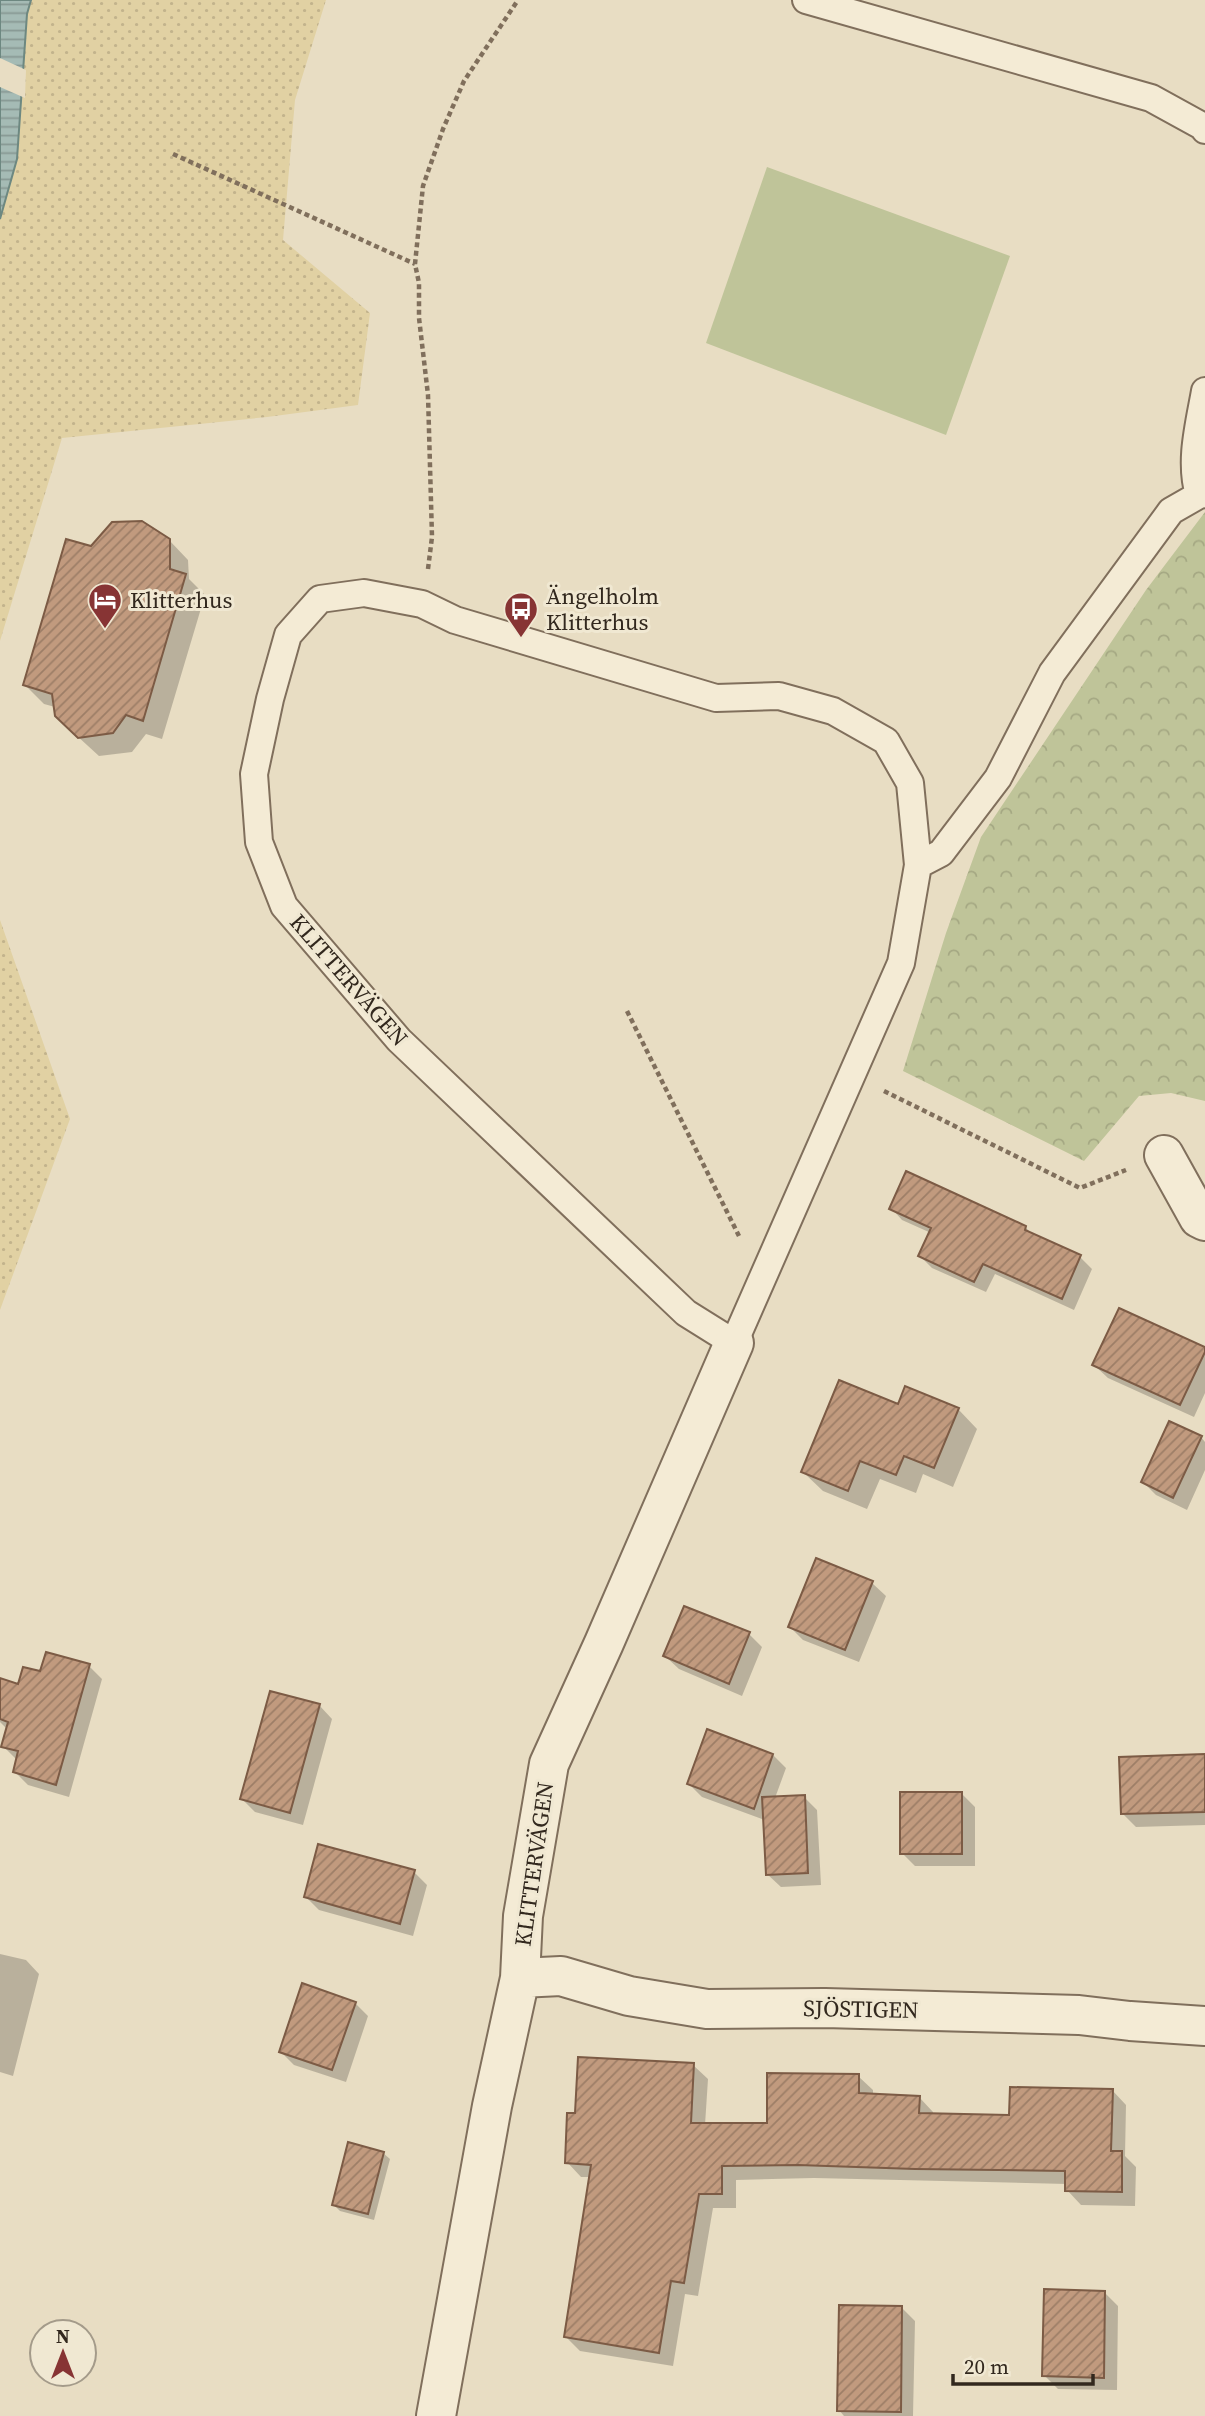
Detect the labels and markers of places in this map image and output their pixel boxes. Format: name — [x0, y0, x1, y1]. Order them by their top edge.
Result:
place label: Ängelholm Klitterhus — [546, 580, 659, 638]
hotel icon: Klitterhus — [86, 581, 124, 630]
place label: Klitterhus — [130, 584, 233, 616]
bus stop icon: Ängelholm Klitterhus — [502, 590, 540, 639]

